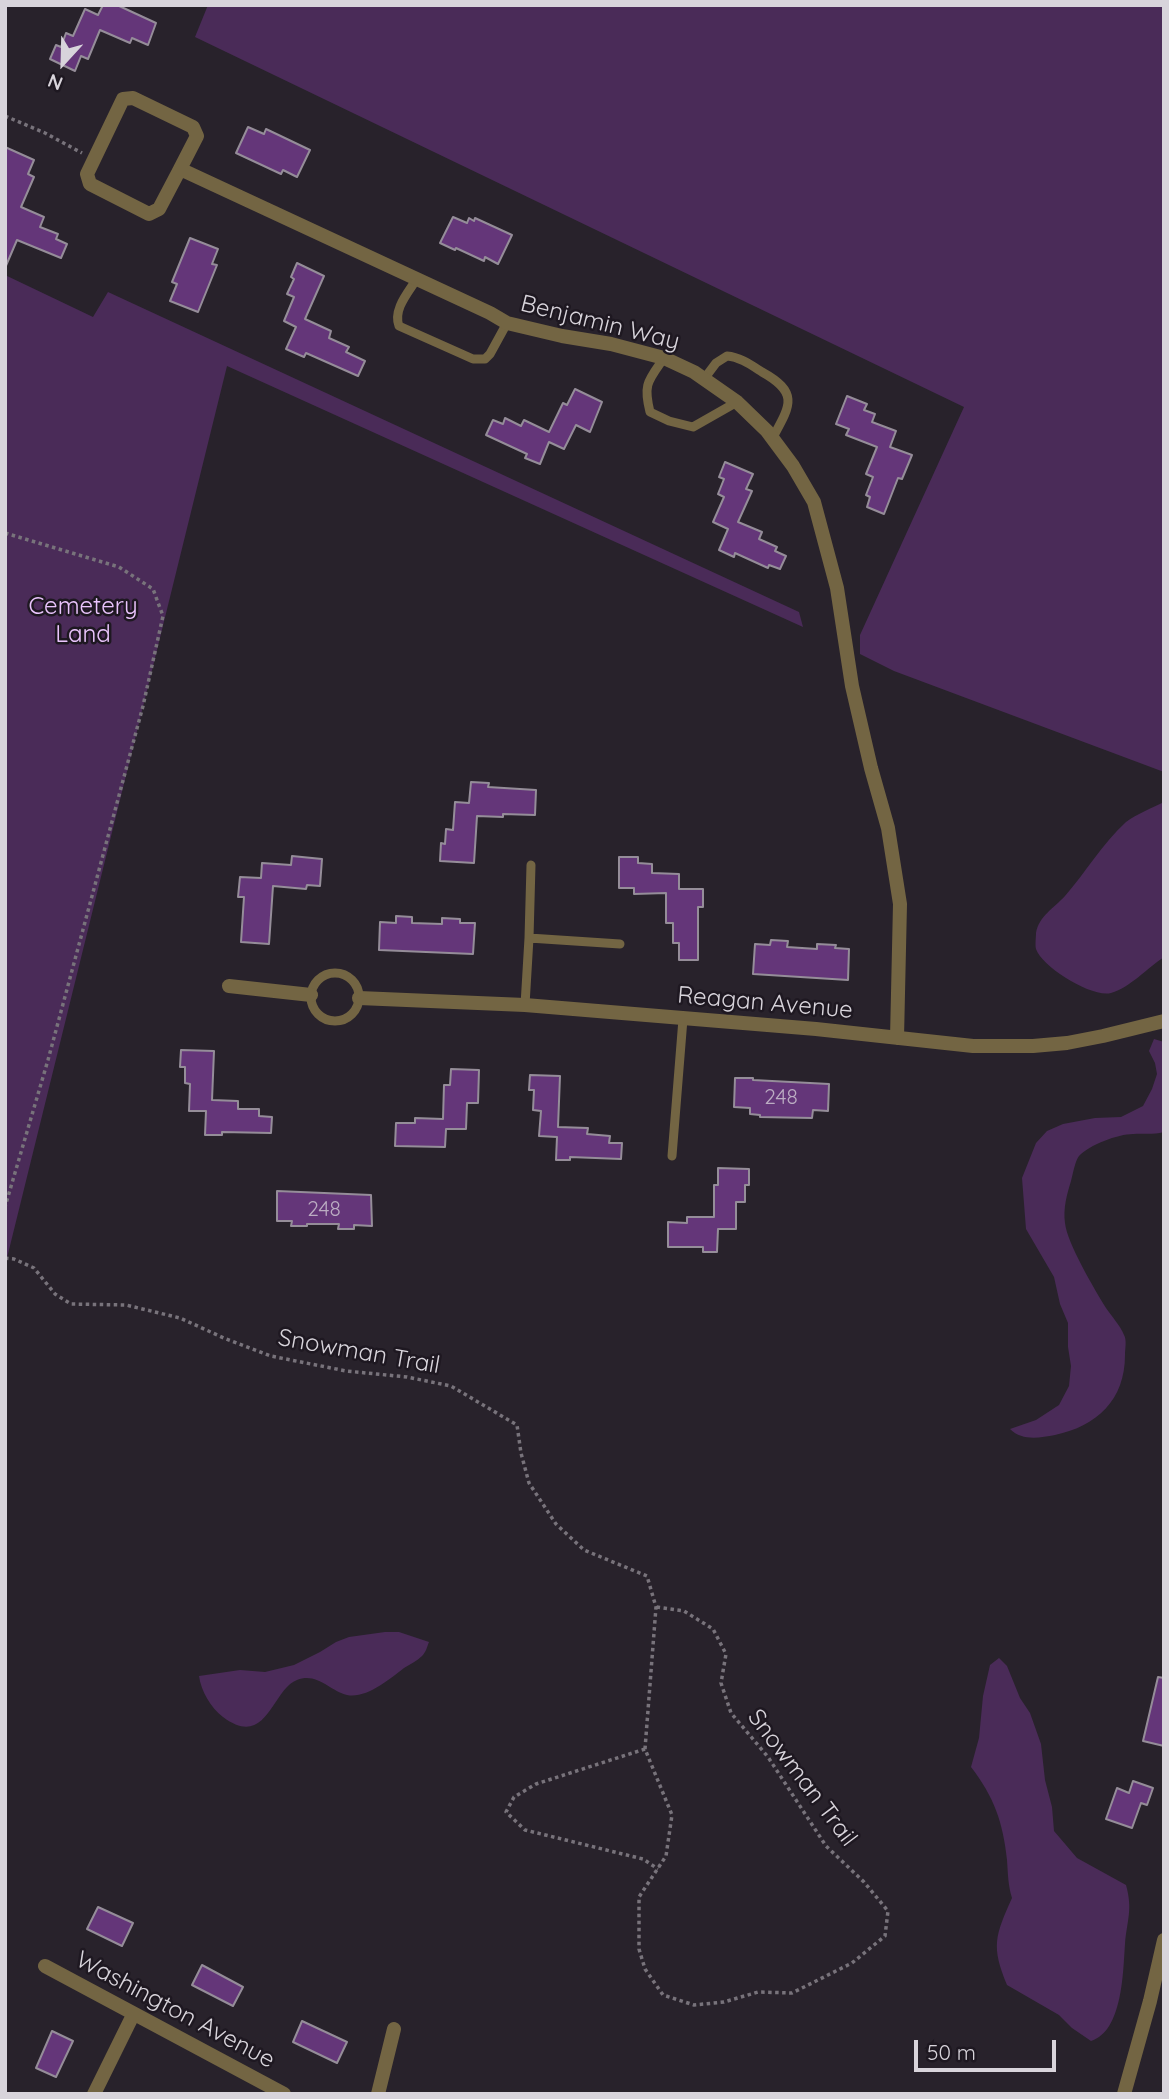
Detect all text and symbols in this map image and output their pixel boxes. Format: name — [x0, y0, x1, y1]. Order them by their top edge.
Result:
north arrow — [28, 28, 98, 98]
text: N — [44, 69, 66, 96]
street label: Benjamin Way — [518, 289, 682, 357]
park label: Cemetery Land — [28, 593, 138, 649]
street label: Reagan Avenue — [676, 981, 854, 1025]
house number: 248 — [764, 1085, 798, 1111]
house number: 248 — [307, 1197, 341, 1223]
street label: Snowman Trail — [276, 1324, 442, 1380]
street label: Snowman Trail — [741, 1704, 863, 1852]
street label: Washington Avenue — [70, 1945, 280, 2075]
scale bar — [917, 2025, 1059, 2070]
text: 50 m — [927, 2039, 976, 2065]

